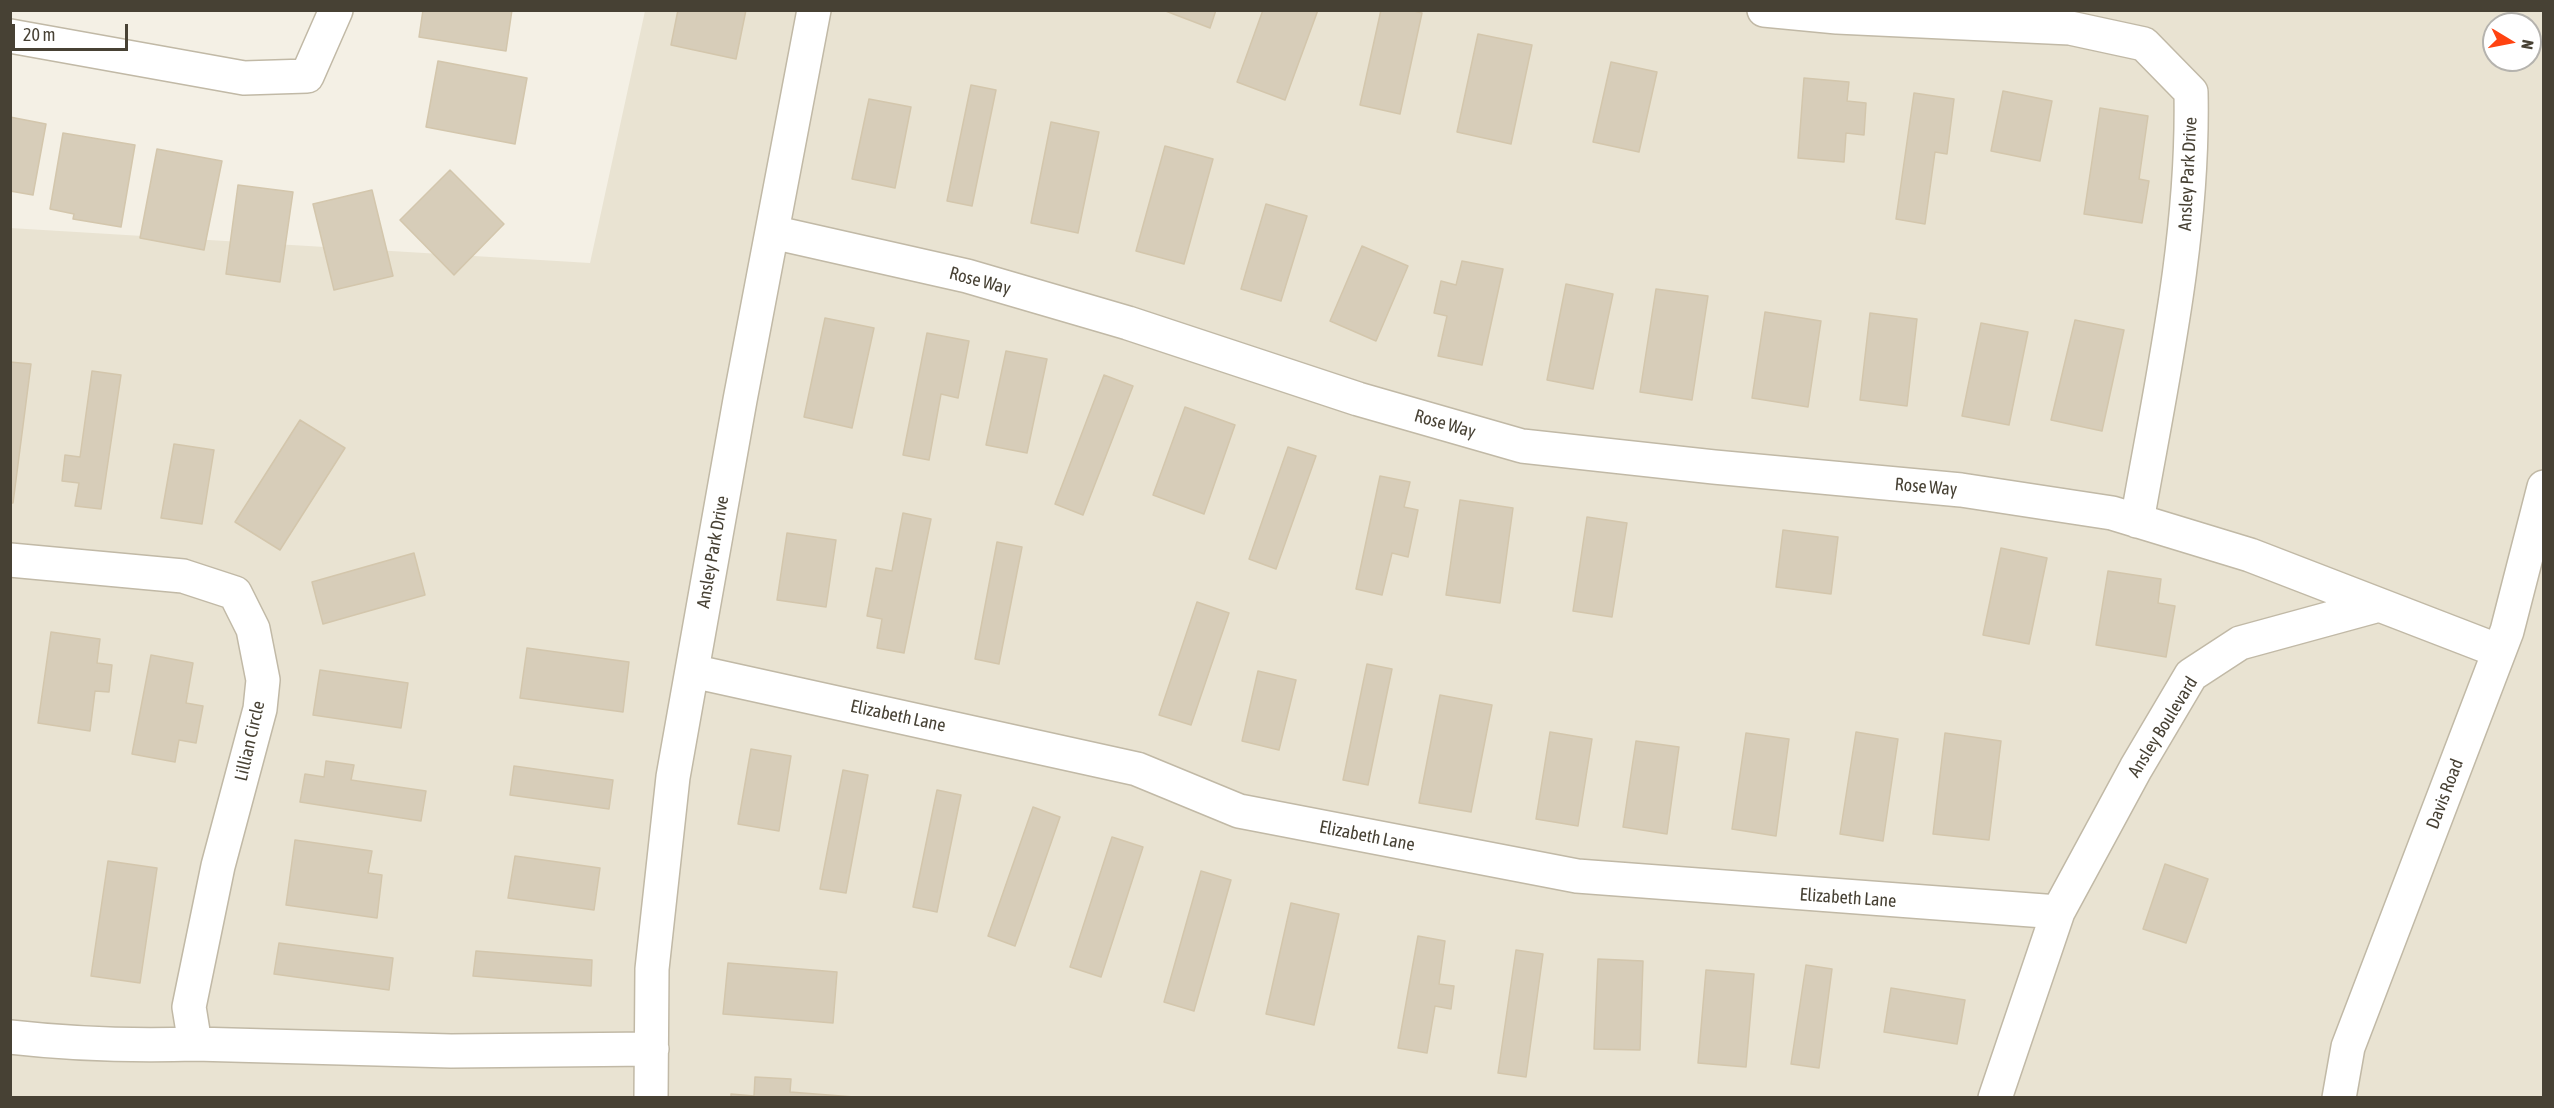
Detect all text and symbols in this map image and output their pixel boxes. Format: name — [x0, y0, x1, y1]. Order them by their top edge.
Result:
scale bar — [15, 12, 130, 50]
north arrow — [2482, 12, 2542, 72]
text: 20 m — [23, 24, 55, 45]
text: N — [2518, 39, 2537, 51]
street label: Ansley Park Drive — [2174, 117, 2202, 231]
street label: Rose Way — [947, 262, 1013, 300]
street label: Rose Way — [1412, 405, 1478, 443]
street label: Rose Way — [1894, 474, 1958, 500]
street label: Ansley Park Drive — [692, 494, 734, 610]
street label: Ansley Boulevard — [2124, 673, 2202, 781]
street label: Elizabeth Lane — [848, 695, 948, 737]
street label: Lillian Circle — [230, 699, 270, 783]
street label: Davis Road — [2422, 756, 2468, 832]
street label: Elizabeth Lane — [1317, 816, 1417, 856]
street label: Elizabeth Lane — [1799, 884, 1897, 912]

